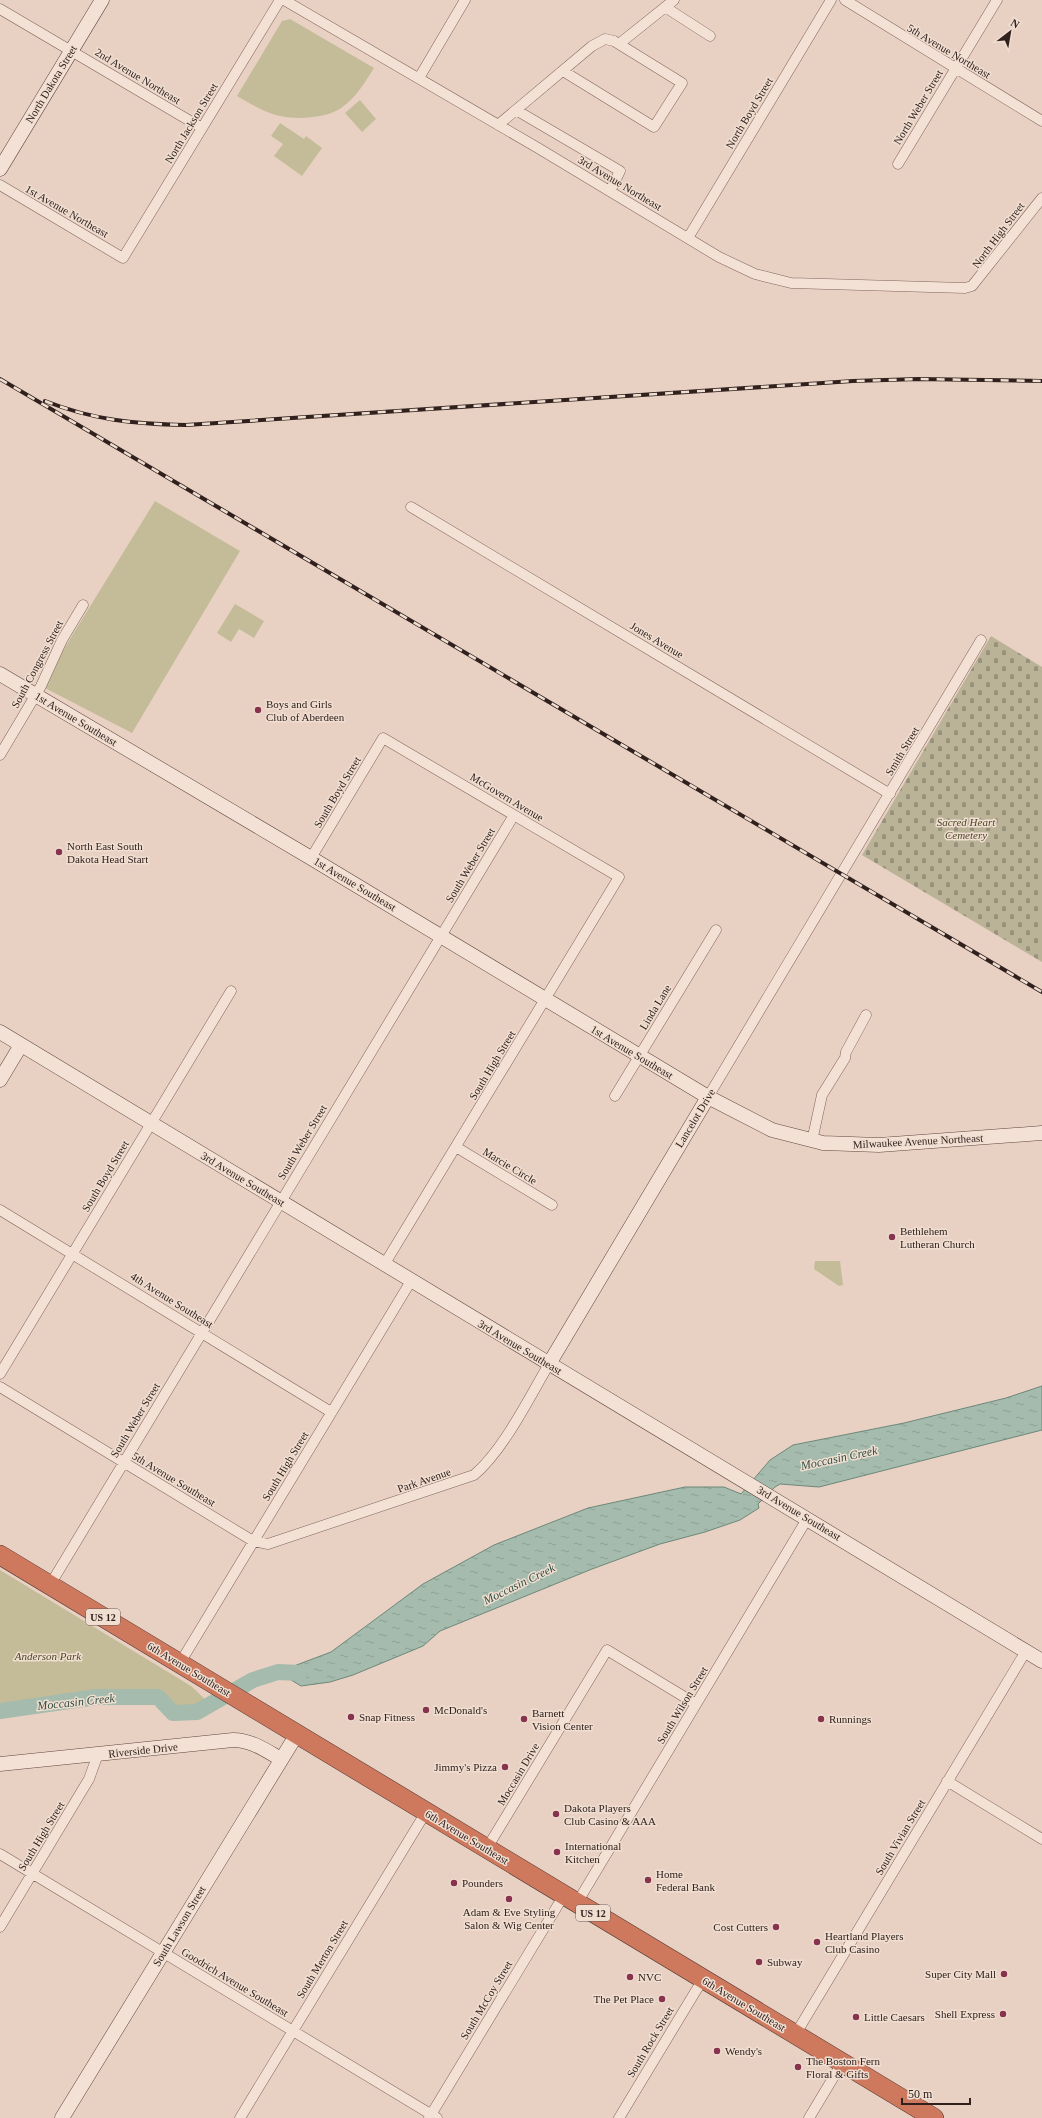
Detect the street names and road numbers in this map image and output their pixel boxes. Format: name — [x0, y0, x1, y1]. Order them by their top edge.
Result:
street label: 5th Avenue Northeast — [905, 21, 993, 81]
street label: North Dakota Street — [23, 43, 79, 125]
street label: 2nd Avenue Northeast — [93, 46, 183, 106]
street label: North Weber Street — [891, 67, 945, 147]
street label: North Boyd Street — [723, 75, 775, 151]
street label: North Jackson Street — [162, 81, 220, 165]
street label: 3rd Avenue Northeast — [576, 153, 664, 213]
street label: 1st Avenue Northeast — [23, 182, 111, 240]
street label: North High Street — [969, 200, 1027, 270]
street label: South Congress Street — [9, 618, 65, 710]
street label: Jones Avenue — [628, 619, 686, 661]
street label: 1st Avenue Southeast — [33, 690, 119, 748]
street label: Smith Street — [883, 724, 921, 778]
street label: South Boyd Street — [311, 754, 363, 830]
street label: McGovern Avenue — [468, 770, 546, 824]
street label: South Weber Street — [443, 825, 497, 905]
street label: 1st Avenue Southeast — [312, 855, 398, 913]
street label: Linda Lane — [637, 982, 673, 1032]
street label: 1st Avenue Southeast — [589, 1023, 675, 1081]
street label: South High Street — [467, 1028, 517, 1102]
street label: Lancelot Drive — [673, 1086, 717, 1149]
street label: South Weber Street — [275, 1102, 329, 1182]
street label: Milwaukee Avenue Northeast — [853, 1132, 983, 1150]
street label: South Boyd Street — [79, 1138, 131, 1214]
street label: Marcie Circle — [481, 1145, 539, 1187]
street label: 3rd Avenue Southeast — [199, 1149, 287, 1209]
street label: 4th Avenue Southeast — [128, 1270, 216, 1330]
street label: 3rd Avenue Southeast — [476, 1317, 564, 1377]
street label: South Weber Street — [108, 1380, 162, 1460]
street label: South High Street — [260, 1429, 310, 1503]
street label: 5th Avenue Southeast — [130, 1449, 218, 1509]
street label: Park Avenue — [396, 1465, 452, 1495]
street label: 3rd Avenue Southeast — [755, 1483, 843, 1543]
road number: US 12 — [86, 1609, 120, 1625]
street label: 6th Avenue Southeast — [145, 1639, 233, 1699]
street label: South Wilson Street — [654, 1664, 710, 1746]
street label: Riverside Drive — [108, 1740, 179, 1760]
street label: Moccasin Drive — [495, 1741, 541, 1807]
street label: South Vivian Street — [873, 1797, 927, 1877]
street label: South High Street — [16, 1799, 66, 1873]
street label: 6th Avenue Southeast — [423, 1807, 511, 1867]
street label: South Lawson Street — [150, 1884, 208, 1968]
road number: US 12 — [576, 1905, 610, 1921]
street label: South Merton Street — [294, 1918, 350, 2000]
street label: Goodrich Avenue Southeast — [179, 1945, 291, 2019]
street label: South McCoy Street — [458, 1958, 514, 2042]
street label: 6th Avenue Southeast — [700, 1974, 788, 2034]
street label: South Rock Street — [624, 2005, 676, 2079]

